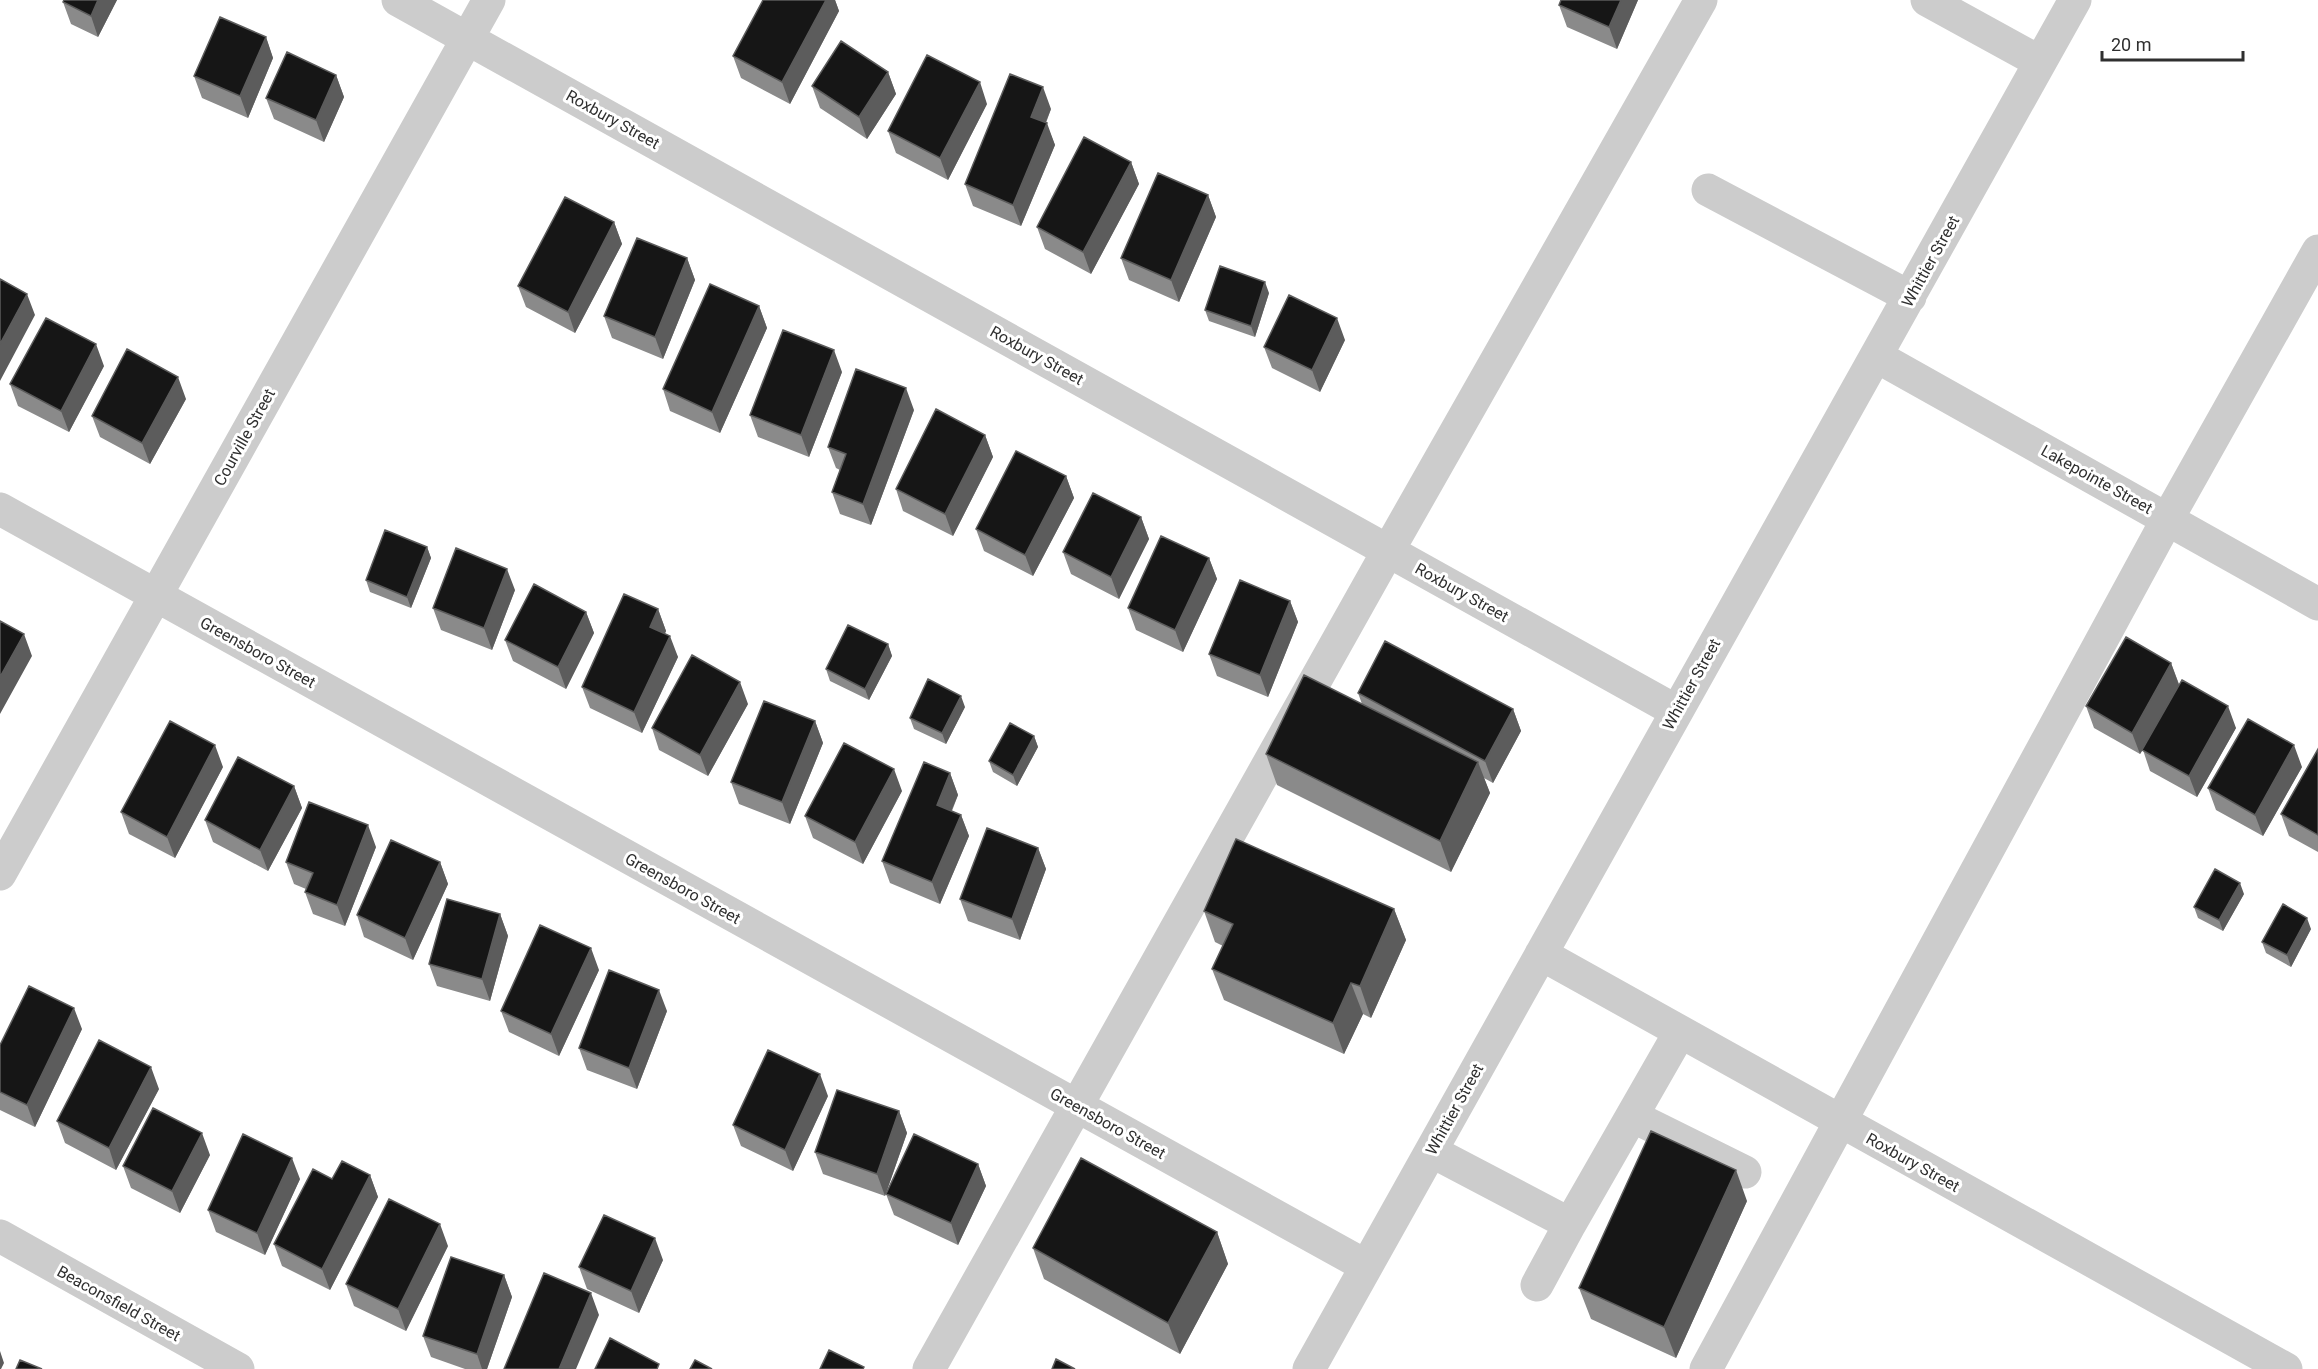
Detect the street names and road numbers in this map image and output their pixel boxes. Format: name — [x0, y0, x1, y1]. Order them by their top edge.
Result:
street label: Roxbury Street — [563, 86, 663, 153]
street label: Whittier Street — [1898, 212, 1963, 310]
street label: Roxbury Street — [987, 322, 1087, 389]
street label: Courville Street — [210, 385, 279, 489]
street label: Lakepointe Street — [2038, 441, 2156, 518]
street label: Roxbury Street — [1412, 559, 1512, 626]
street label: Greensboro Street — [197, 613, 319, 692]
street label: Whittier Street — [1659, 635, 1724, 733]
street label: Greensboro Street — [622, 849, 744, 928]
street label: Whittier Street — [1422, 1060, 1487, 1158]
street label: Greensboro Street — [1047, 1084, 1169, 1163]
street label: Roxbury Street — [1863, 1129, 1963, 1196]
street label: Beaconsfield Street — [54, 1262, 184, 1345]

